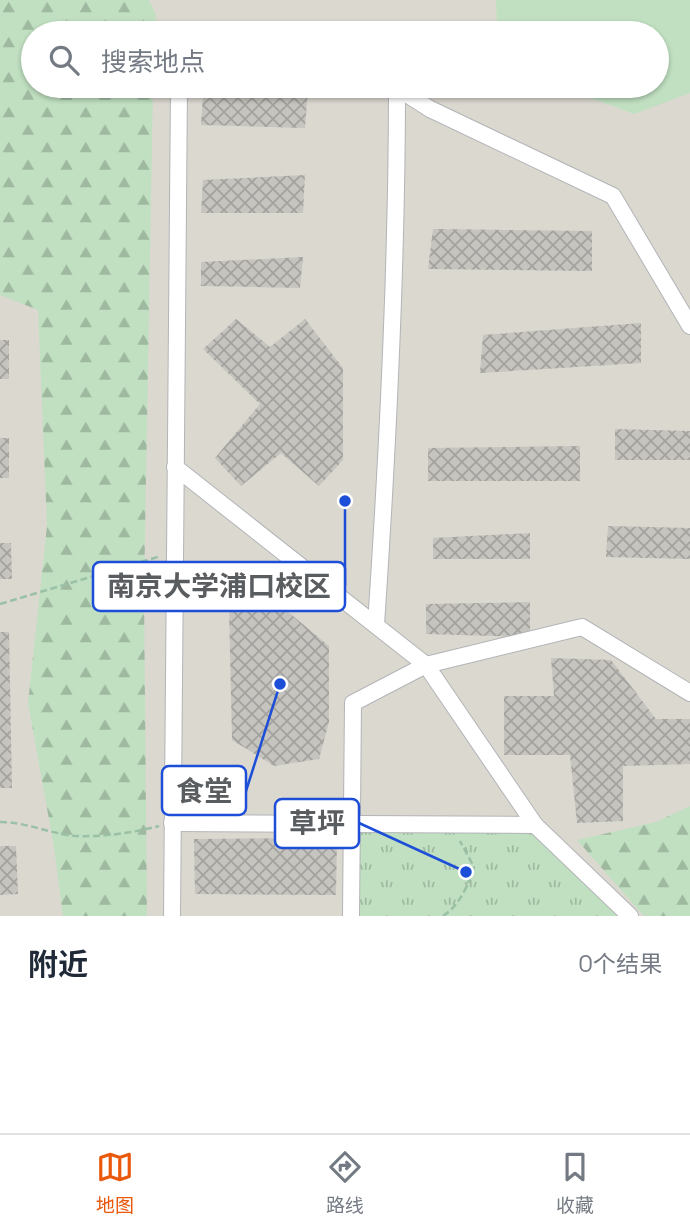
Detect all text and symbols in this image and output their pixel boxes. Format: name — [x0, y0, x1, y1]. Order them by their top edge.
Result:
search box — [21, 21, 669, 98]
icon: search — [45, 41, 83, 79]
text: 搜索地点 — [101, 45, 205, 79]
callout: 南京大学浦口校区 — [93, 562, 345, 611]
text: 南京大学浦口校区 — [107, 568, 331, 604]
callout: 食堂 — [162, 766, 246, 815]
text: 食堂 — [176, 773, 232, 809]
callout: 草坪 — [275, 799, 359, 848]
text: 草坪 — [289, 805, 345, 841]
text: 附近 — [28, 945, 88, 984]
text: 0个结果 — [578, 949, 662, 979]
tab: 地图 — [96, 1148, 134, 1218]
tab: 路线 — [326, 1148, 364, 1218]
tab: 收藏 — [556, 1148, 594, 1218]

